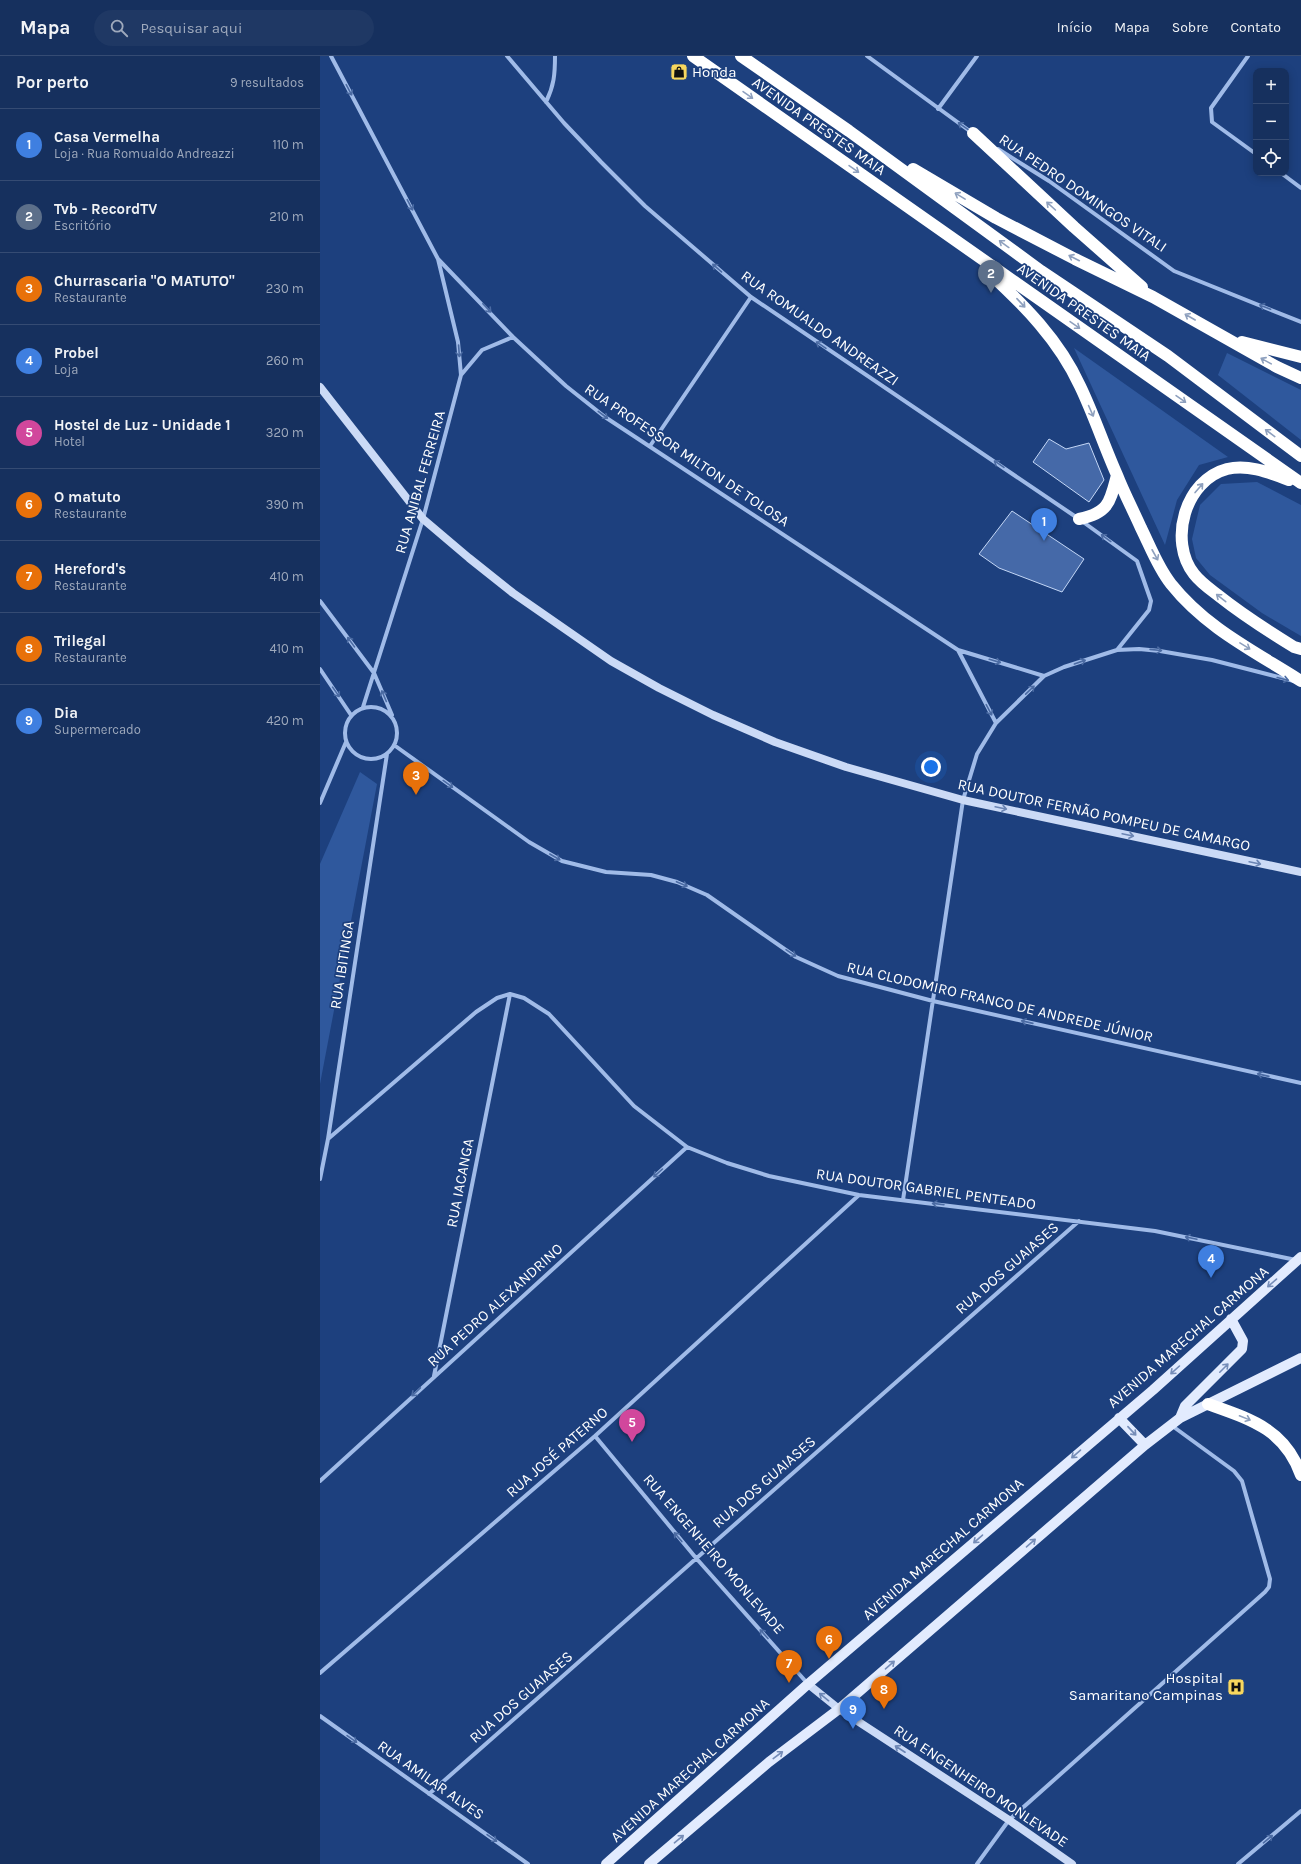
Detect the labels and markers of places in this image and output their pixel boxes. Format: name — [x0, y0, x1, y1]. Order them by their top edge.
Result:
shop icon: Honda — [669, 62, 689, 82]
place label: Honda — [692, 63, 736, 81]
pin: 2 — [978, 260, 1004, 293]
pin: 1 — [1031, 508, 1057, 541]
pin: 3 — [403, 762, 429, 795]
pin: 4 — [1198, 1245, 1224, 1278]
pin: 5 — [619, 1409, 645, 1442]
pin: 6 — [816, 1626, 842, 1659]
pin: 7 — [776, 1650, 802, 1683]
place label: Hospital Samaritano Campinas — [1069, 1669, 1223, 1704]
pin: 8 — [871, 1676, 897, 1709]
hospital icon: Hospital Samaritano Campinas — [1226, 1677, 1246, 1697]
pin: 9 — [840, 1696, 866, 1729]

